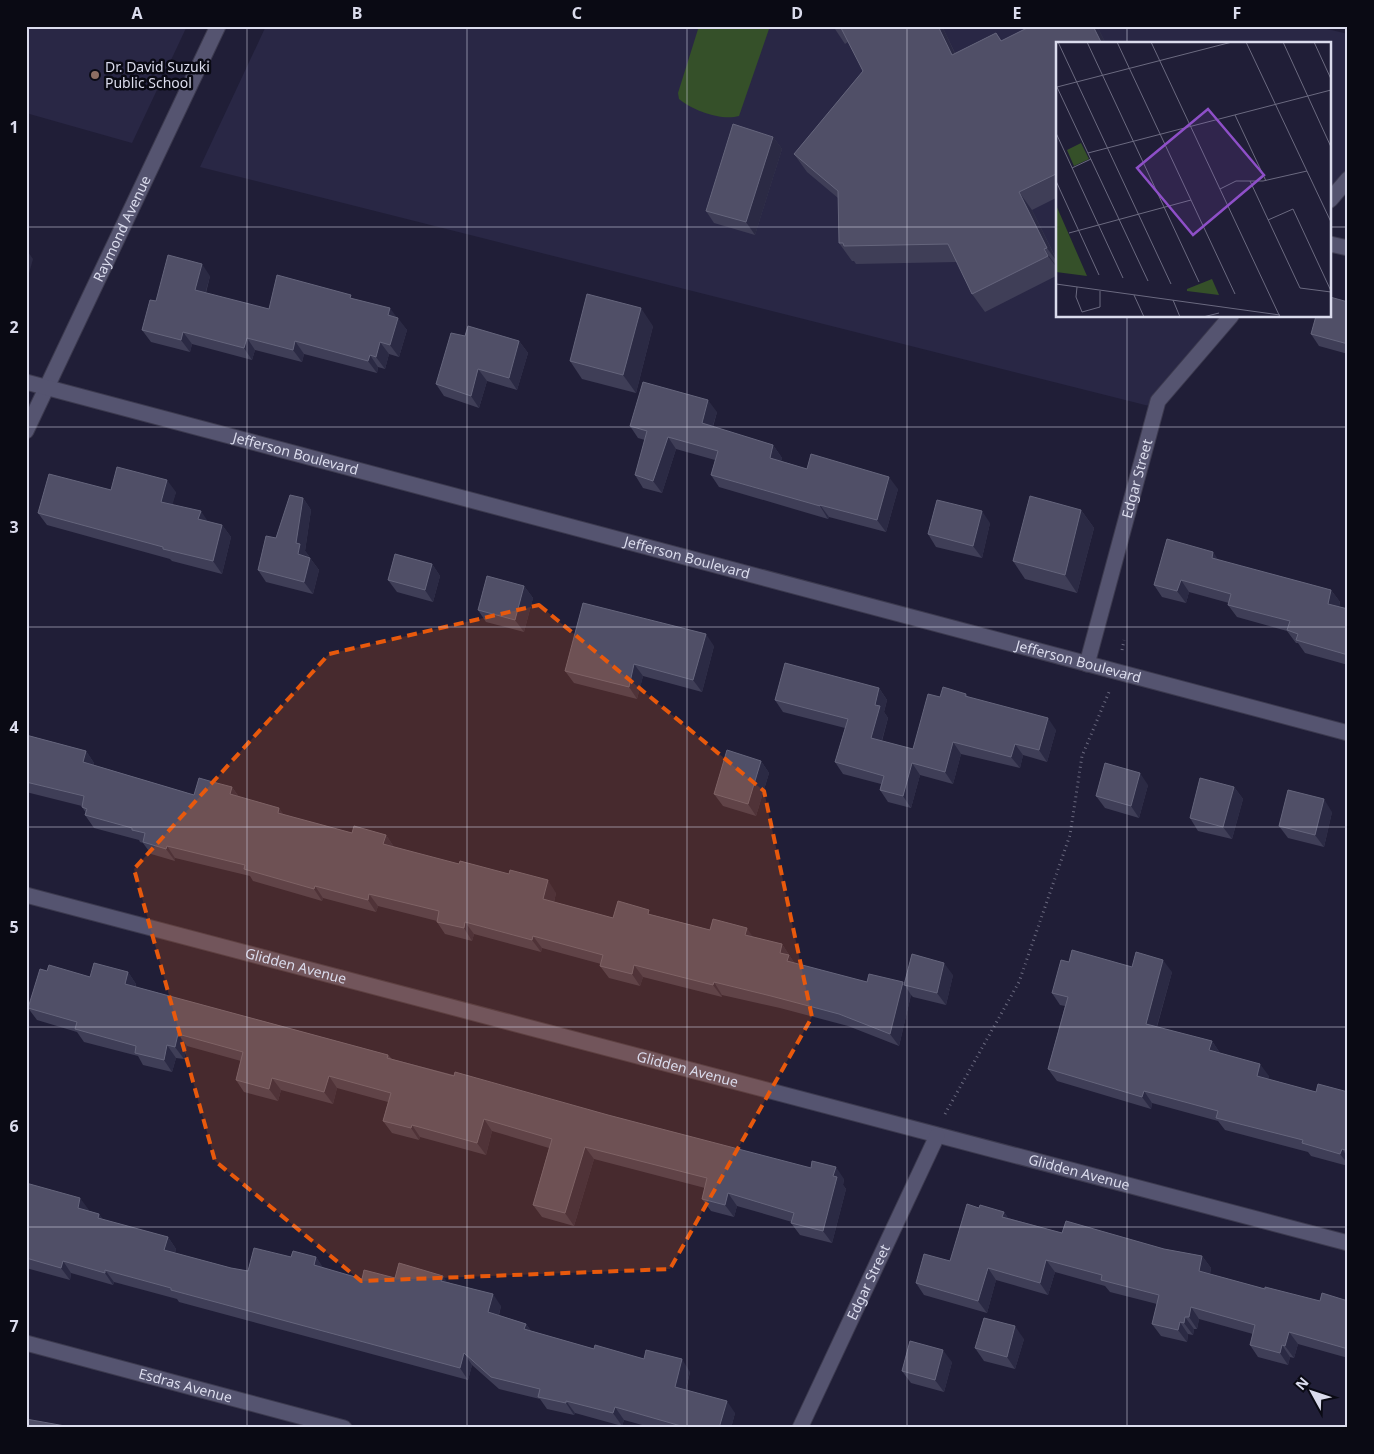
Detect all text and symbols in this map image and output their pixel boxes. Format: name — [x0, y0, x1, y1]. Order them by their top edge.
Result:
text: A — [131, 2, 143, 24]
text: B — [352, 2, 362, 24]
text: C — [572, 2, 582, 24]
text: D — [791, 2, 803, 24]
text: E — [1013, 2, 1022, 24]
text: F — [1233, 2, 1241, 24]
inset map — [1056, 42, 1332, 318]
place label: Dr. David Suzuki Public School — [105, 57, 210, 92]
marker: Dr. David Suzuki Public School — [89, 69, 101, 81]
text: 1 — [9, 116, 19, 138]
street label: Raymond Avenue — [88, 172, 155, 285]
text: 2 — [9, 316, 19, 338]
street label: Jefferson Boulevard — [229, 427, 361, 479]
street label: Edgar Street — [1117, 437, 1156, 520]
text: 3 — [9, 516, 19, 538]
street label: Jefferson Boulevard — [620, 531, 752, 583]
street label: Jefferson Boulevard — [1012, 635, 1144, 687]
text: 4 — [9, 716, 19, 738]
text: 5 — [9, 916, 19, 938]
street label: Glidden Avenue — [243, 943, 349, 988]
street label: Glidden Avenue — [635, 1046, 740, 1091]
text: 6 — [9, 1115, 19, 1137]
street label: Glidden Avenue — [1026, 1149, 1132, 1194]
street label: Edgar Street — [842, 1241, 894, 1323]
text: 7 — [9, 1315, 19, 1337]
street label: Esdras Avenue — [137, 1364, 234, 1407]
north arrow — [1286, 1366, 1336, 1416]
text: N — [1291, 1373, 1313, 1394]

